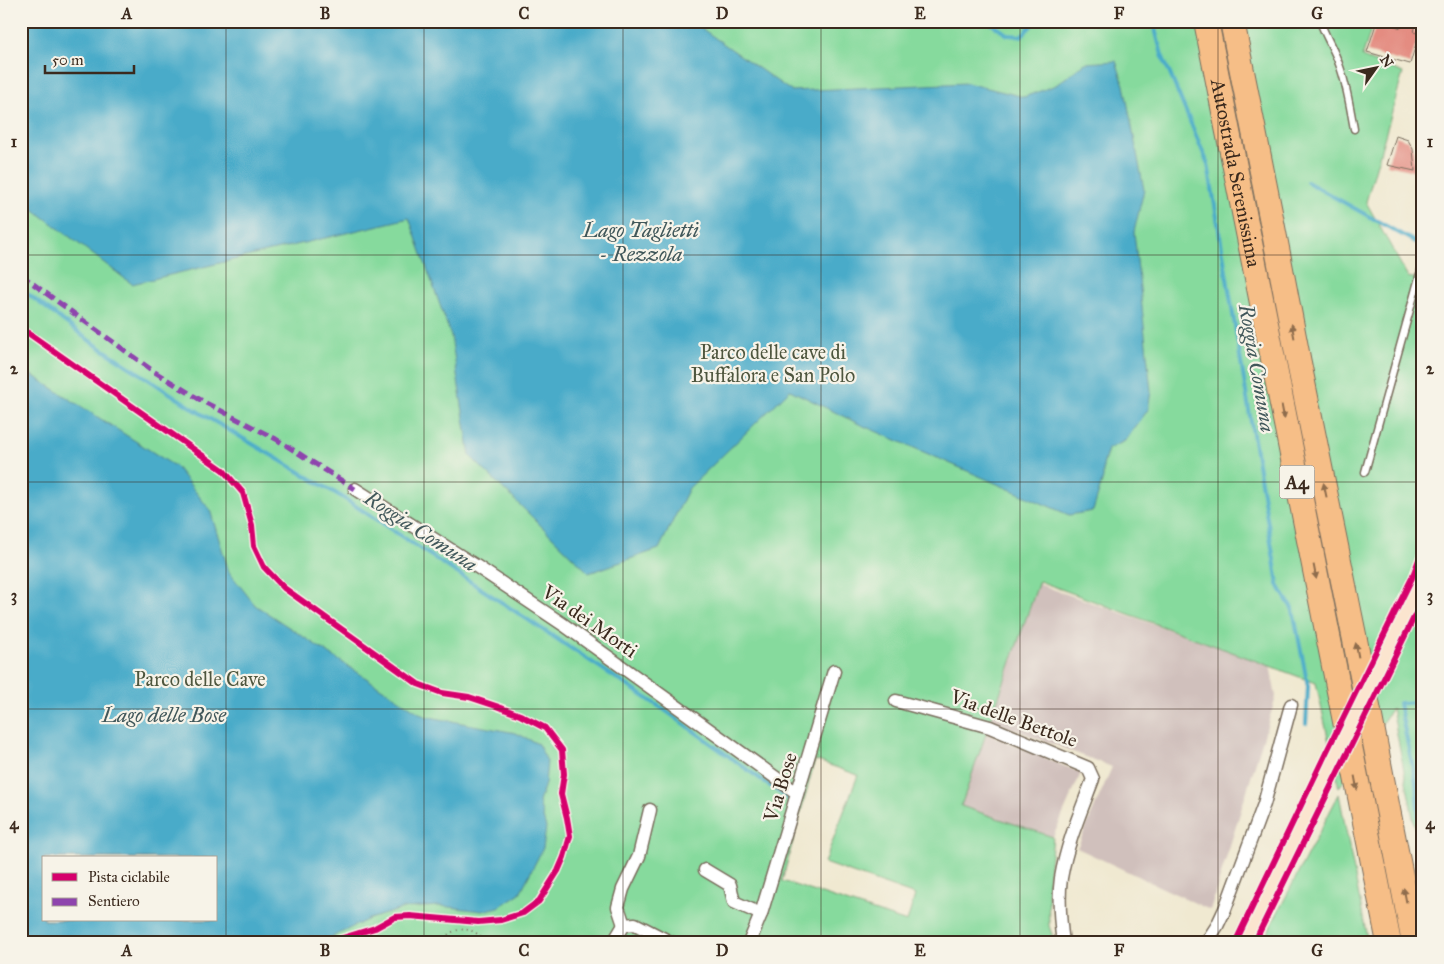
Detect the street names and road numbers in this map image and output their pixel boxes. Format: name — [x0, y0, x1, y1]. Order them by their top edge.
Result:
street label: Autostrada Serenissima — [1206, 76, 1267, 270]
road number: A4 — [1280, 466, 1314, 498]
street label: Via dei Morti — [537, 579, 643, 663]
street label: Via delle Bettole — [946, 684, 1081, 752]
street label: Via Bose — [758, 749, 802, 826]

